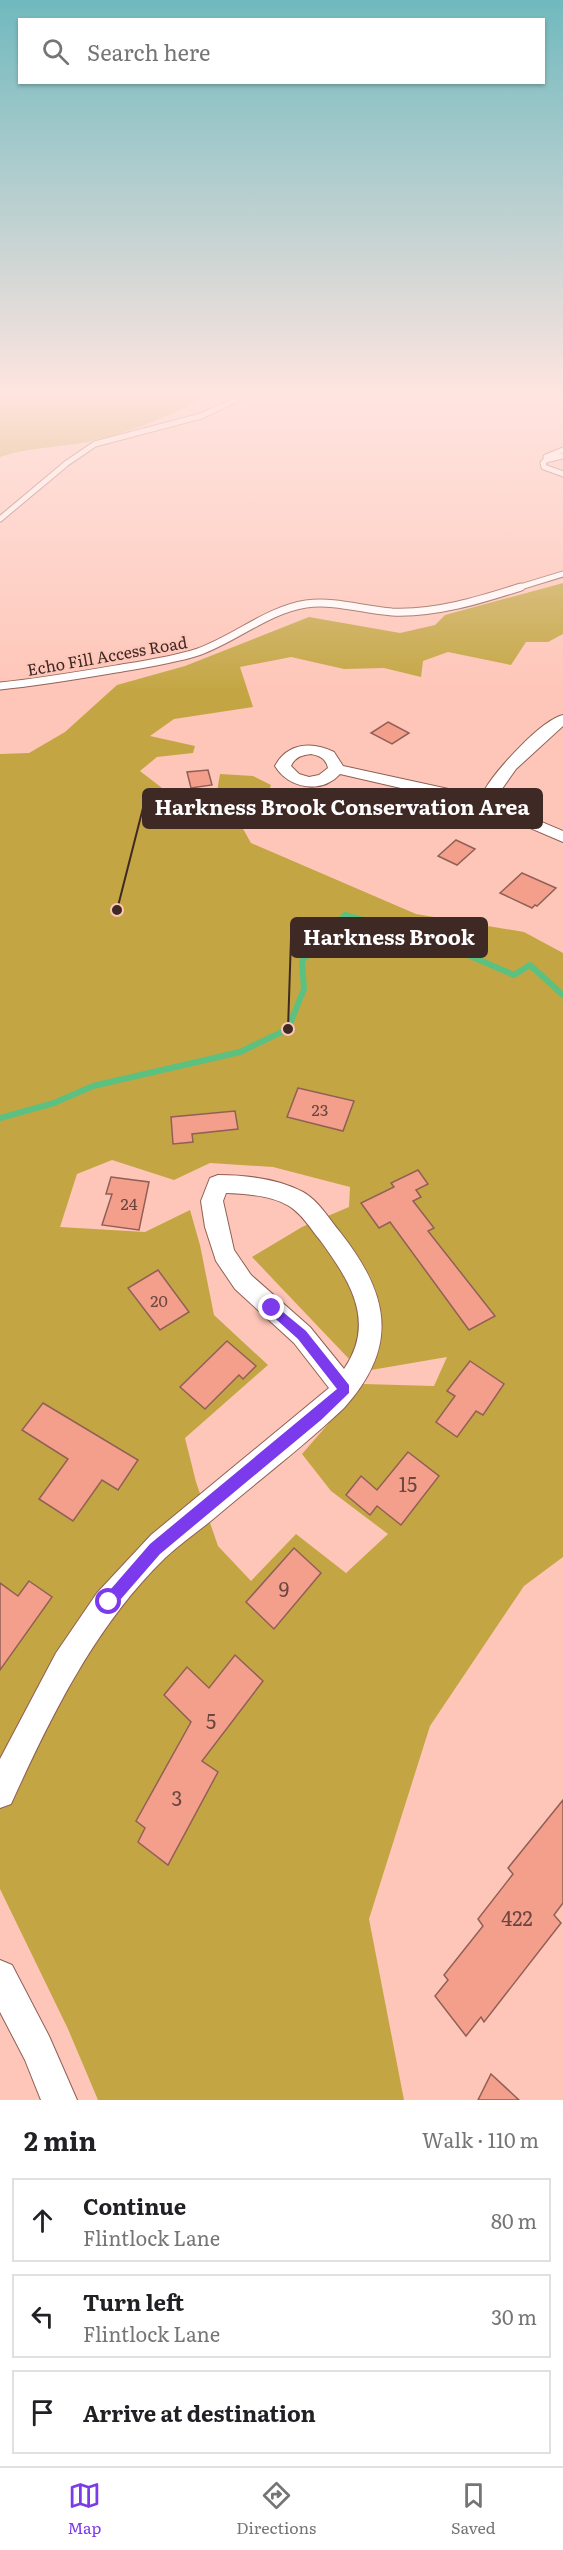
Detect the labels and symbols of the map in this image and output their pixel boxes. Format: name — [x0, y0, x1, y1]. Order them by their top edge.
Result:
street label: Echo Fill Access Road — [25, 629, 189, 681]
callout: Harkness Brook Conservation Area — [143, 789, 542, 828]
text: Harkness Brook Conservation Area — [154, 790, 530, 821]
callout: Harkness Brook — [291, 918, 487, 957]
text: Harkness Brook — [303, 920, 476, 951]
house number: 23 — [312, 1097, 328, 1121]
house number: 24 — [121, 1191, 138, 1215]
house number: 20 — [150, 1288, 168, 1312]
route end — [258, 1294, 284, 1320]
house number: 15 — [399, 1468, 417, 1498]
house number: 9 — [279, 1573, 289, 1603]
route start — [95, 1588, 121, 1614]
house number: 5 — [206, 1705, 216, 1735]
house number: 3 — [172, 1782, 182, 1812]
house number: 422 — [501, 1902, 533, 1932]

